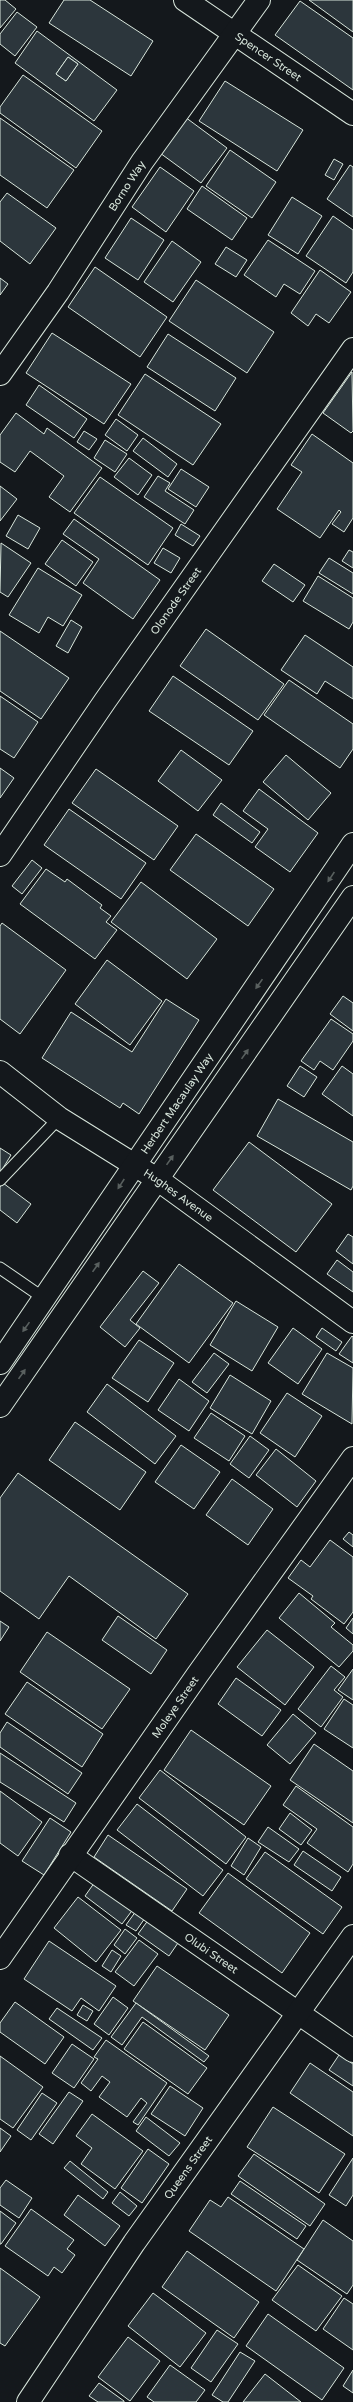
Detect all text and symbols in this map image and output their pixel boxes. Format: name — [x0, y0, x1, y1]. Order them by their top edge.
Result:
street label: Spencer Street — [233, 30, 304, 84]
street label: Borno Way — [106, 158, 148, 213]
street label: Olonode Street — [147, 565, 204, 637]
one-way arrow — [328, 871, 335, 882]
one-way arrow — [255, 979, 263, 990]
one-way arrow — [241, 1048, 249, 1059]
street label: Herbert Macaulay Way — [138, 1050, 215, 1156]
one-way arrow — [166, 1154, 174, 1165]
street label: Hughes Avenue — [141, 1166, 216, 1224]
one-way arrow — [118, 1178, 125, 1189]
one-way arrow — [92, 1261, 100, 1272]
one-way arrow — [22, 1321, 30, 1332]
one-way arrow — [18, 1368, 26, 1379]
street label: Moleye Street — [149, 1674, 201, 1740]
street label: Olubi Street — [182, 1930, 241, 1976]
street label: Queens Street — [161, 2133, 215, 2201]

